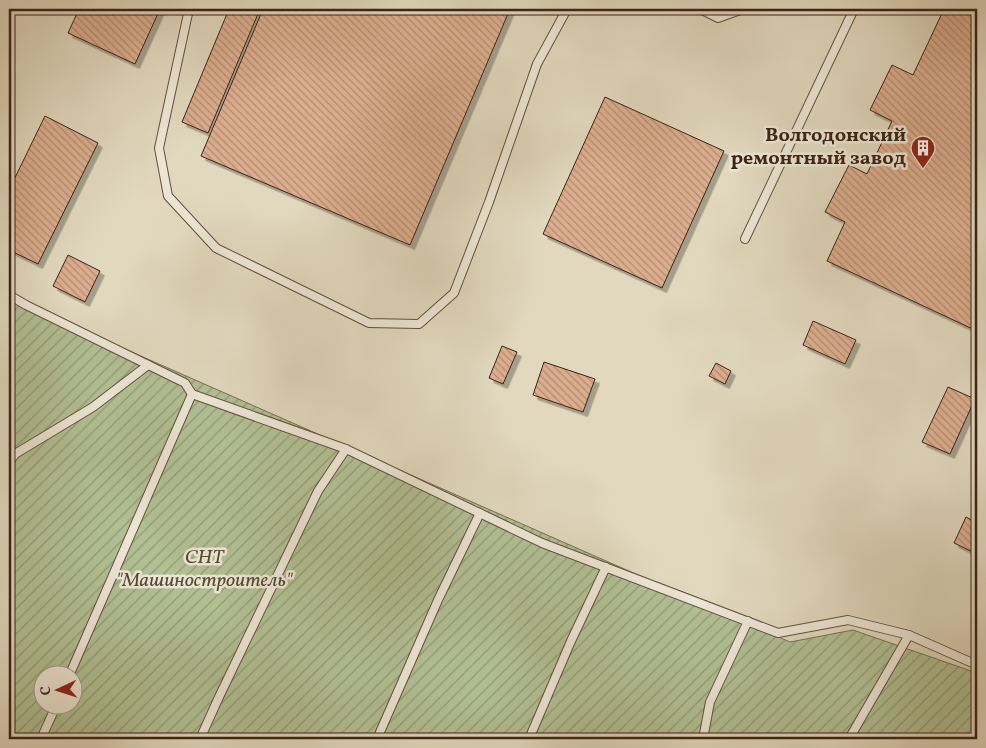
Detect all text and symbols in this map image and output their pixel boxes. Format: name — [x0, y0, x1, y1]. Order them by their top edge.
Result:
place label: Волгодонский ремонтный завод — [730, 122, 906, 173]
building icon: Волгодонский ремонтный завод — [910, 135, 936, 169]
park label: СНТ "Машиностроитель" — [116, 544, 294, 595]
north arrow — [32, 666, 82, 716]
text: С — [37, 686, 56, 696]

